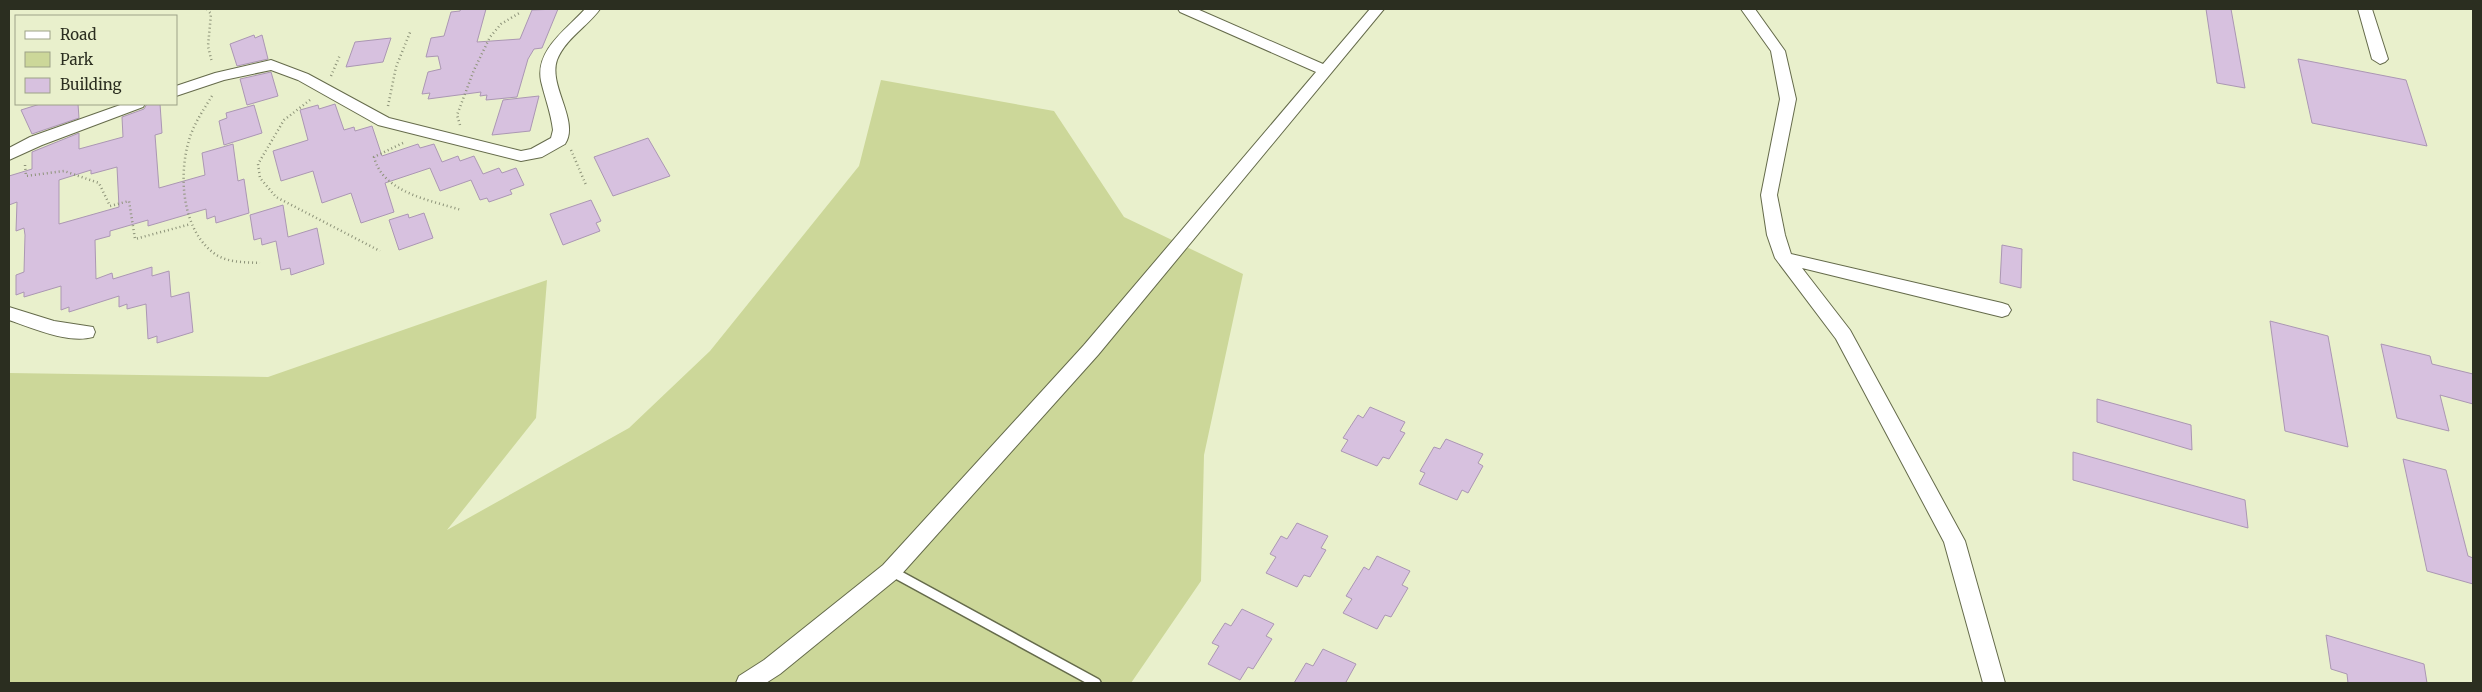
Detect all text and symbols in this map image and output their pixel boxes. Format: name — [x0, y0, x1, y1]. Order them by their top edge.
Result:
legend — [15, 15, 178, 105]
text: Road — [60, 25, 96, 44]
text: Park — [60, 50, 94, 69]
text: Building — [60, 75, 122, 94]

